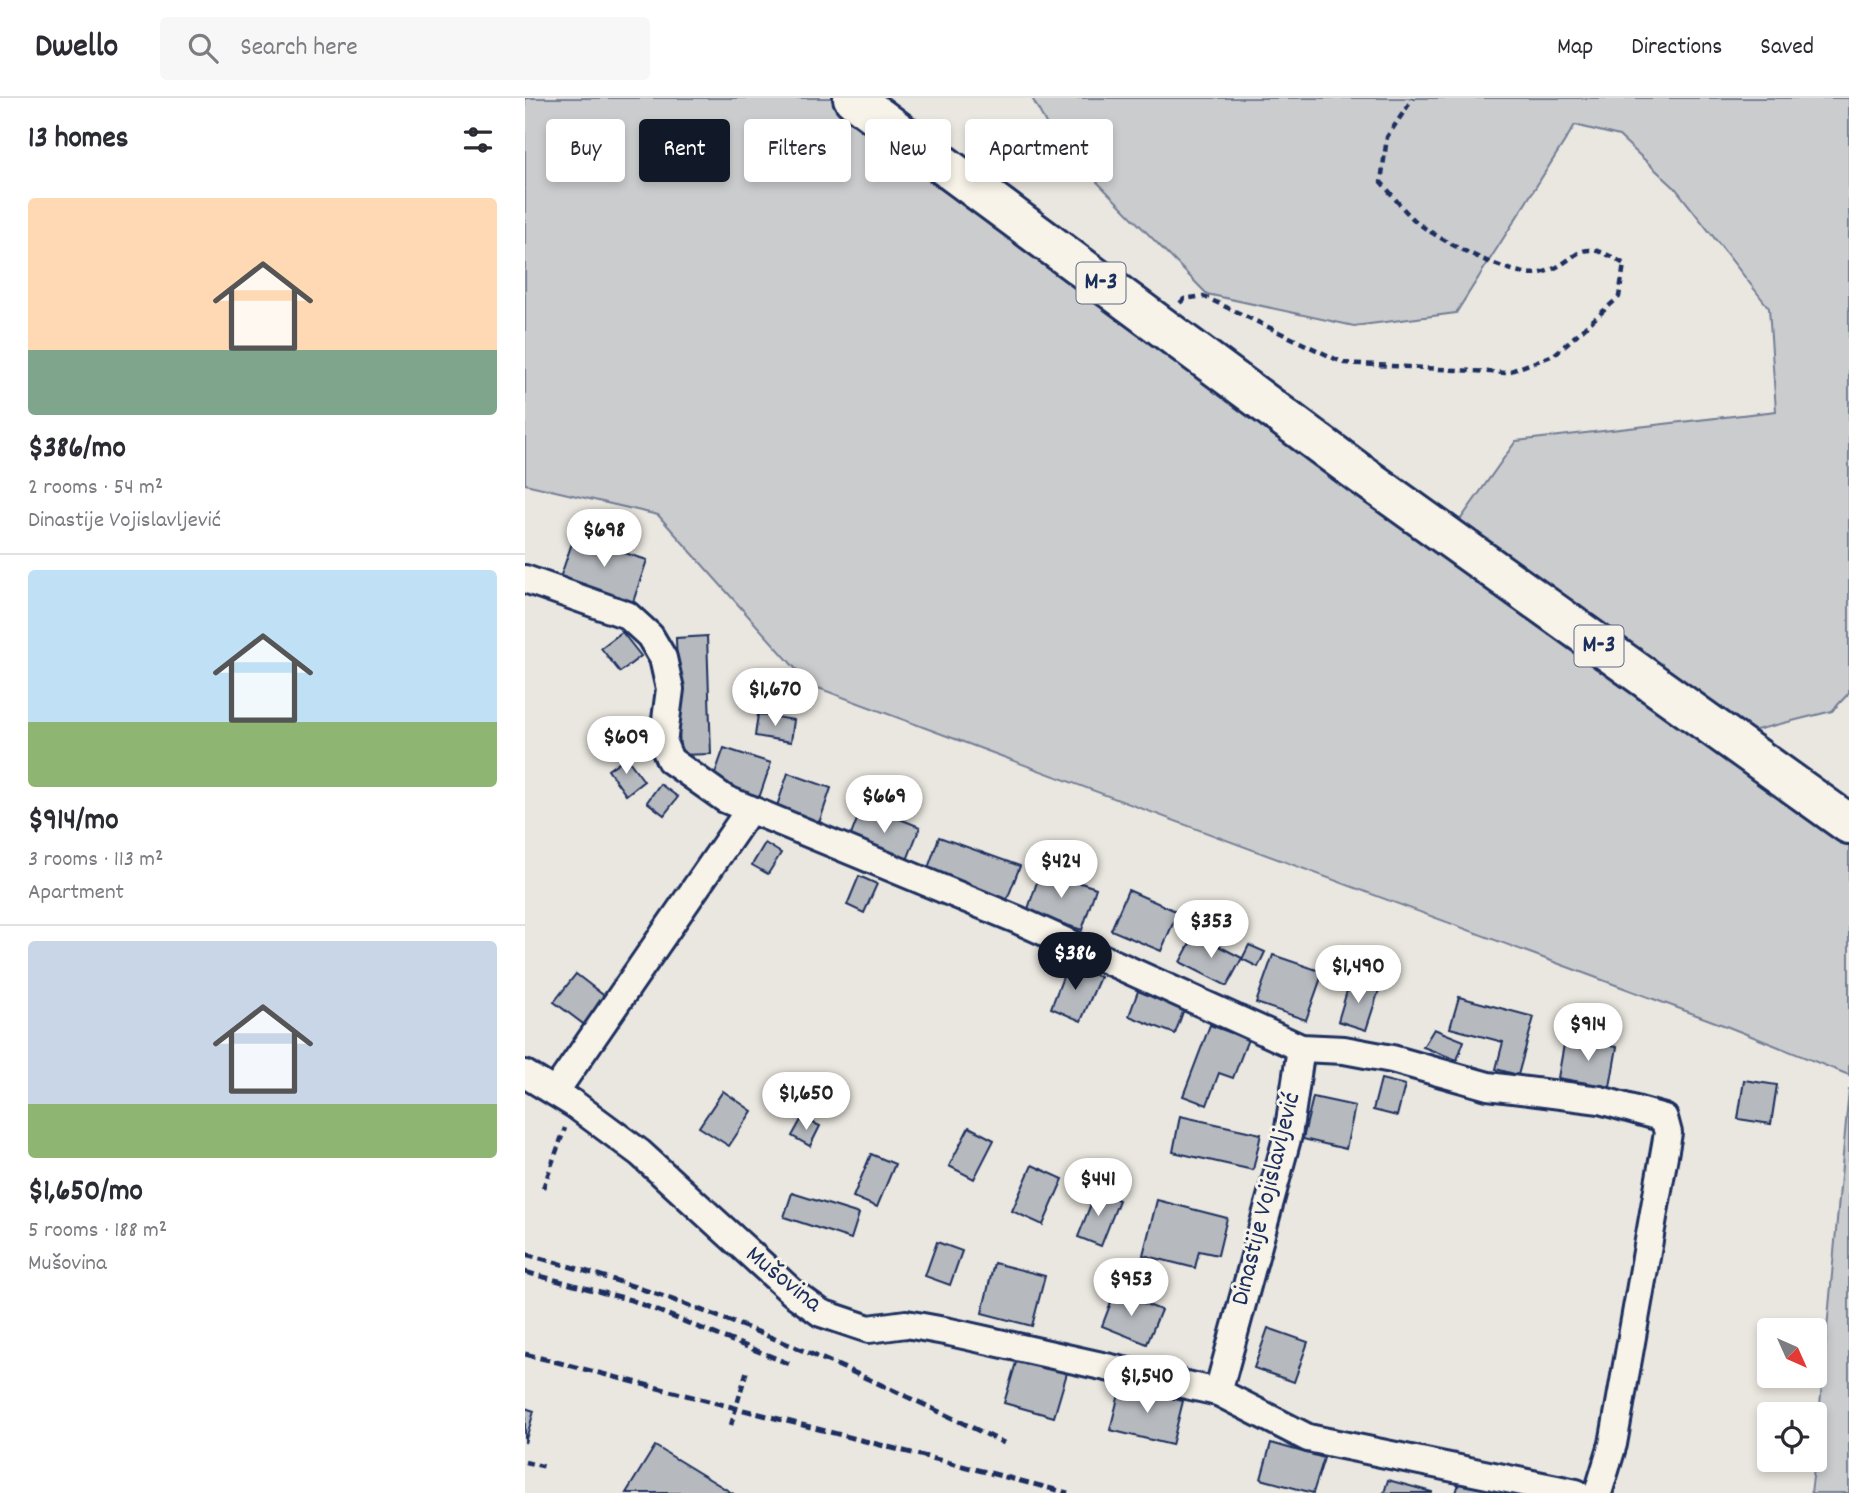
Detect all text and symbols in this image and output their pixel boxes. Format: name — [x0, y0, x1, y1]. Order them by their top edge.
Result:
search box — [160, 17, 650, 80]
text: Dwello — [35, 25, 118, 72]
icon: search — [184, 29, 222, 67]
text: Search here — [240, 30, 358, 67]
text: Map — [1557, 31, 1593, 65]
text: Directions — [1631, 31, 1722, 65]
text: Saved — [1760, 31, 1814, 65]
text: 13 homes — [28, 119, 128, 162]
chip: Buy — [546, 119, 625, 182]
chip: Rent — [639, 119, 730, 182]
chip: Filters — [744, 119, 851, 182]
chip: New — [865, 119, 951, 182]
chip: Apartment — [965, 119, 1113, 182]
icon: filters — [459, 121, 497, 159]
icon: home — [200, 243, 326, 369]
road number: M-3 — [1077, 262, 1125, 303]
text: $386/mo — [28, 429, 126, 472]
text: 2 rooms · 54 m² — [28, 472, 163, 505]
text: Dinastije Vojislavljević — [28, 505, 221, 538]
pin: $698 — [563, 510, 645, 569]
text: $698 — [583, 515, 625, 548]
icon: home — [200, 615, 326, 741]
road number: M-3 — [1575, 626, 1623, 666]
pin: $1,670 — [718, 668, 832, 728]
text: $1,670 — [748, 674, 802, 707]
pin: $609 — [585, 716, 667, 776]
text: $609 — [603, 722, 649, 755]
pin: $669 — [843, 776, 925, 835]
text: $669 — [862, 781, 906, 814]
text: $914/mo — [28, 801, 118, 844]
pin: $424 — [1020, 840, 1102, 900]
text: 3 rooms · 113 m² — [28, 844, 164, 877]
text: $424 — [1041, 846, 1081, 879]
text: Apartment — [28, 877, 124, 910]
pin: $353 — [1170, 900, 1252, 960]
text: $353 — [1190, 906, 1232, 939]
pin: $386 — [1034, 932, 1116, 992]
text: $386 — [1054, 938, 1096, 971]
pin: $1,490 — [1301, 946, 1415, 1005]
text: $1,490 — [1331, 951, 1385, 984]
icon: home — [200, 986, 326, 1112]
pin: $914 — [1547, 1004, 1629, 1063]
text: $914 — [1570, 1009, 1606, 1042]
pin: $1,650 — [749, 1072, 863, 1132]
text: $1,650 — [778, 1078, 834, 1111]
street label: Dinastije Vojislavljević — [1223, 1089, 1311, 1309]
pin: $441 — [1057, 1158, 1139, 1218]
text: $441 — [1080, 1164, 1116, 1197]
text: $1,650/mo — [28, 1172, 143, 1215]
text: 5 rooms · 188 m² — [28, 1215, 167, 1248]
street label: Mušovina — [737, 1238, 830, 1323]
text: Mušovina — [28, 1248, 107, 1281]
pin: $953 — [1090, 1258, 1172, 1318]
text: $953 — [1109, 1264, 1153, 1297]
north arrow — [1757, 1318, 1827, 1388]
map controls — [1757, 1318, 1827, 1472]
pin: $1,540 — [1090, 1356, 1204, 1415]
text: $1,540 — [1120, 1361, 1174, 1394]
button: locate — [1757, 1402, 1827, 1472]

